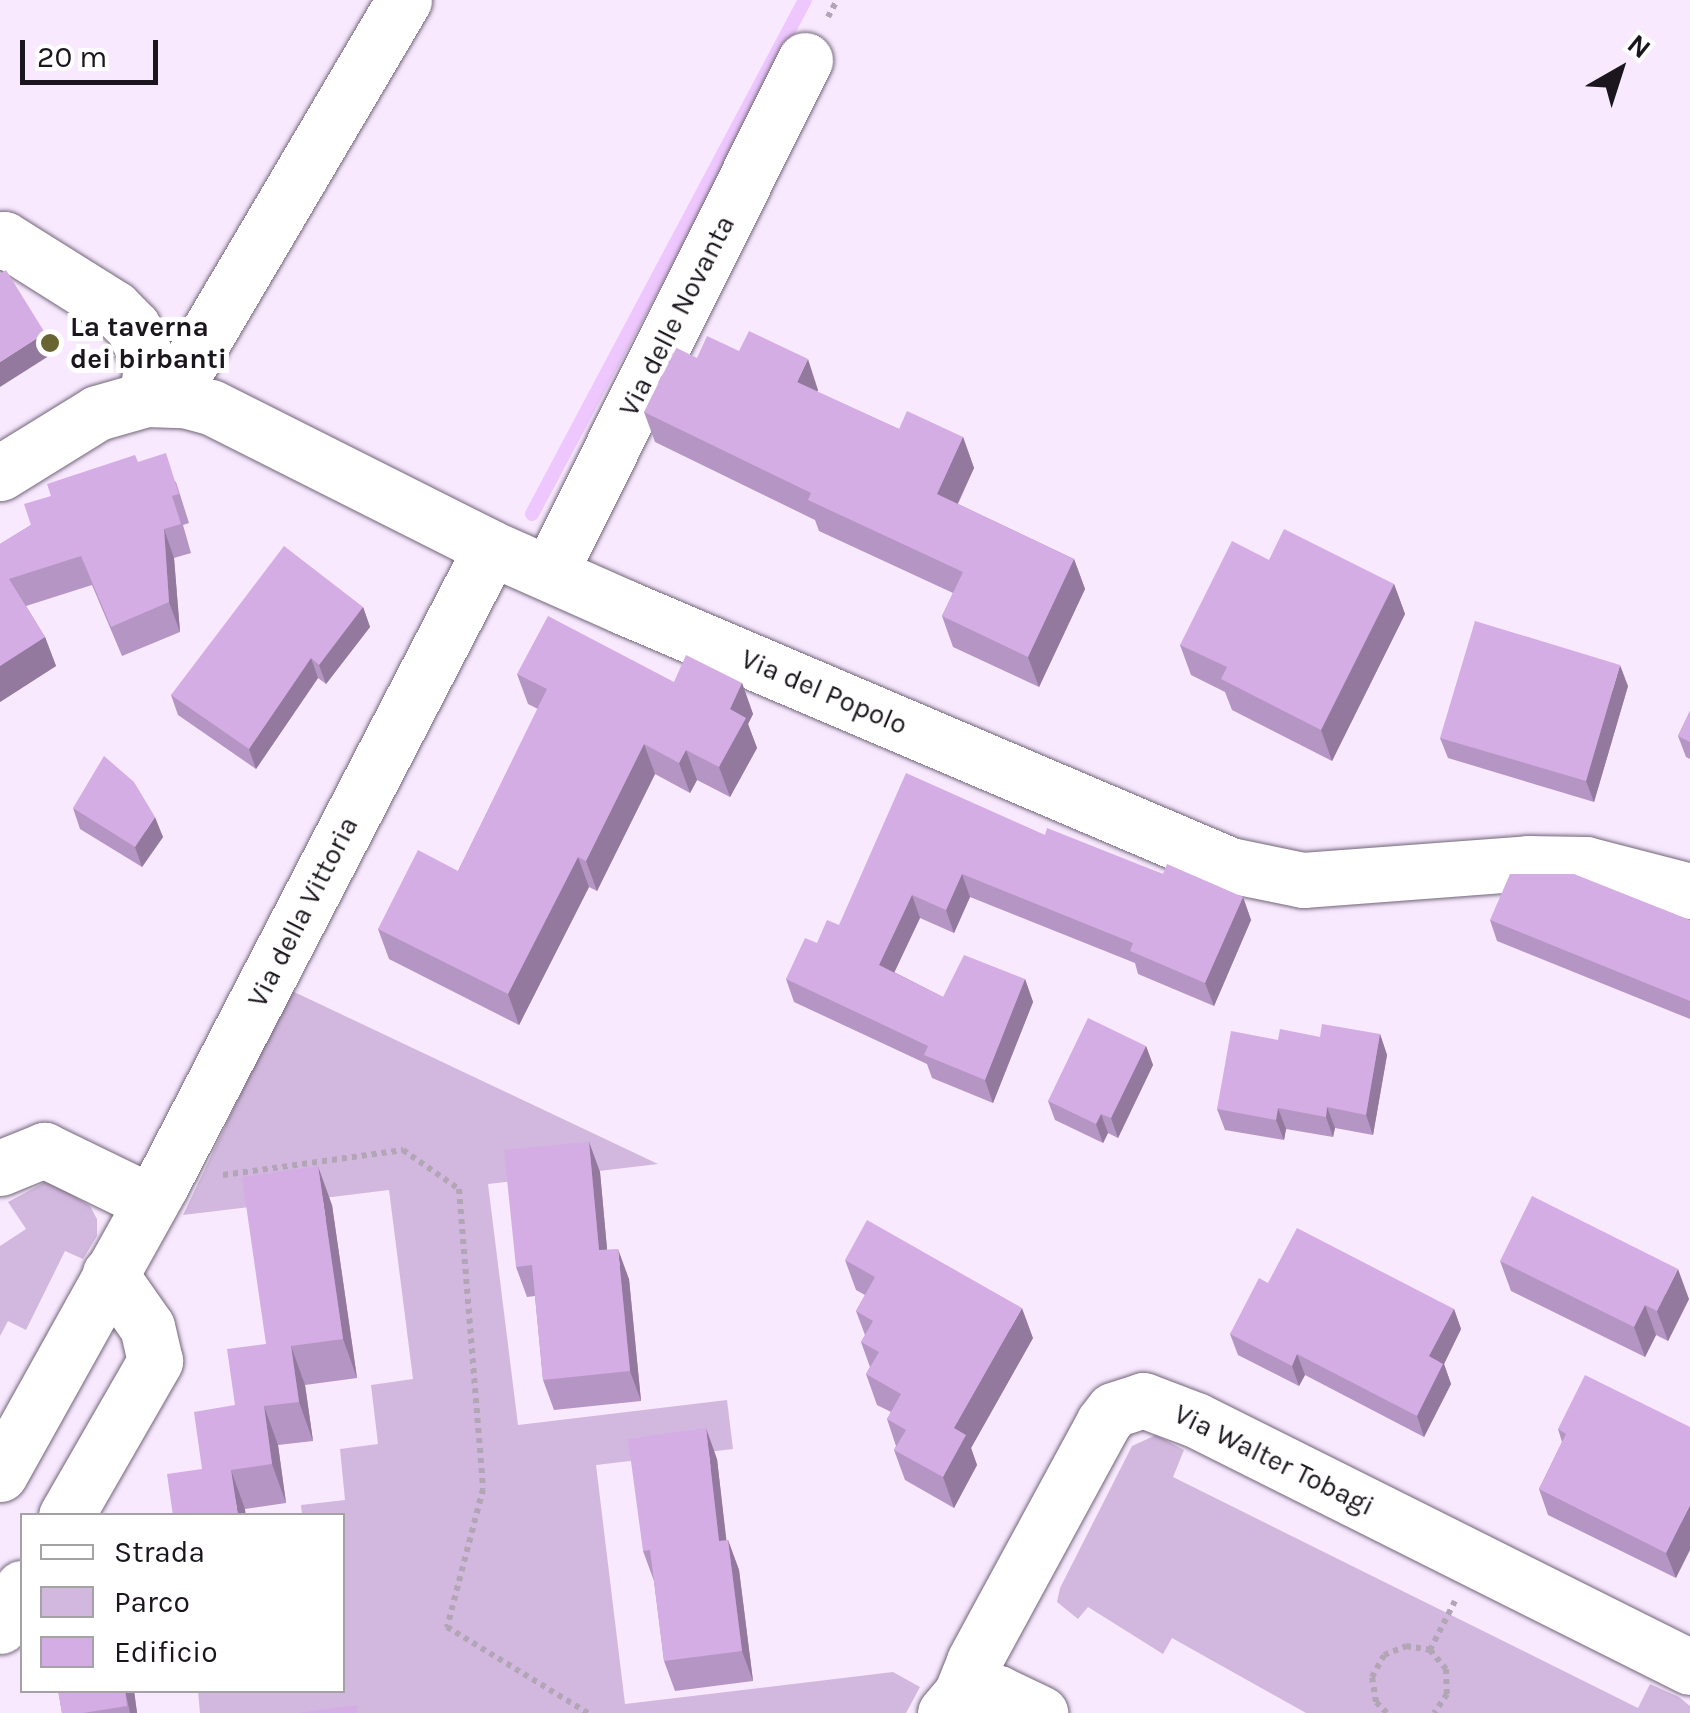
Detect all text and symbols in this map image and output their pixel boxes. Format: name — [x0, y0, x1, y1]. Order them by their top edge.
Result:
scale bar — [25, 20, 162, 82]
north arrow — [1570, 20, 1670, 120]
text: N — [1621, 27, 1657, 65]
text: 20 m — [37, 39, 107, 75]
street label: Via delle Novanta — [612, 210, 742, 422]
place label: La taverna dei birbanti — [70, 310, 227, 376]
marker: La taverna dei birbanti — [39, 332, 61, 354]
street label: Via del Popolo — [736, 642, 912, 742]
street label: Via della Vittoria — [241, 811, 365, 1013]
street label: Via Walter Tobagi — [1168, 1397, 1380, 1523]
legend — [20, 1513, 345, 1693]
text: Strada — [114, 1534, 205, 1570]
text: Parco — [114, 1584, 190, 1620]
text: Edificio — [114, 1634, 218, 1670]

